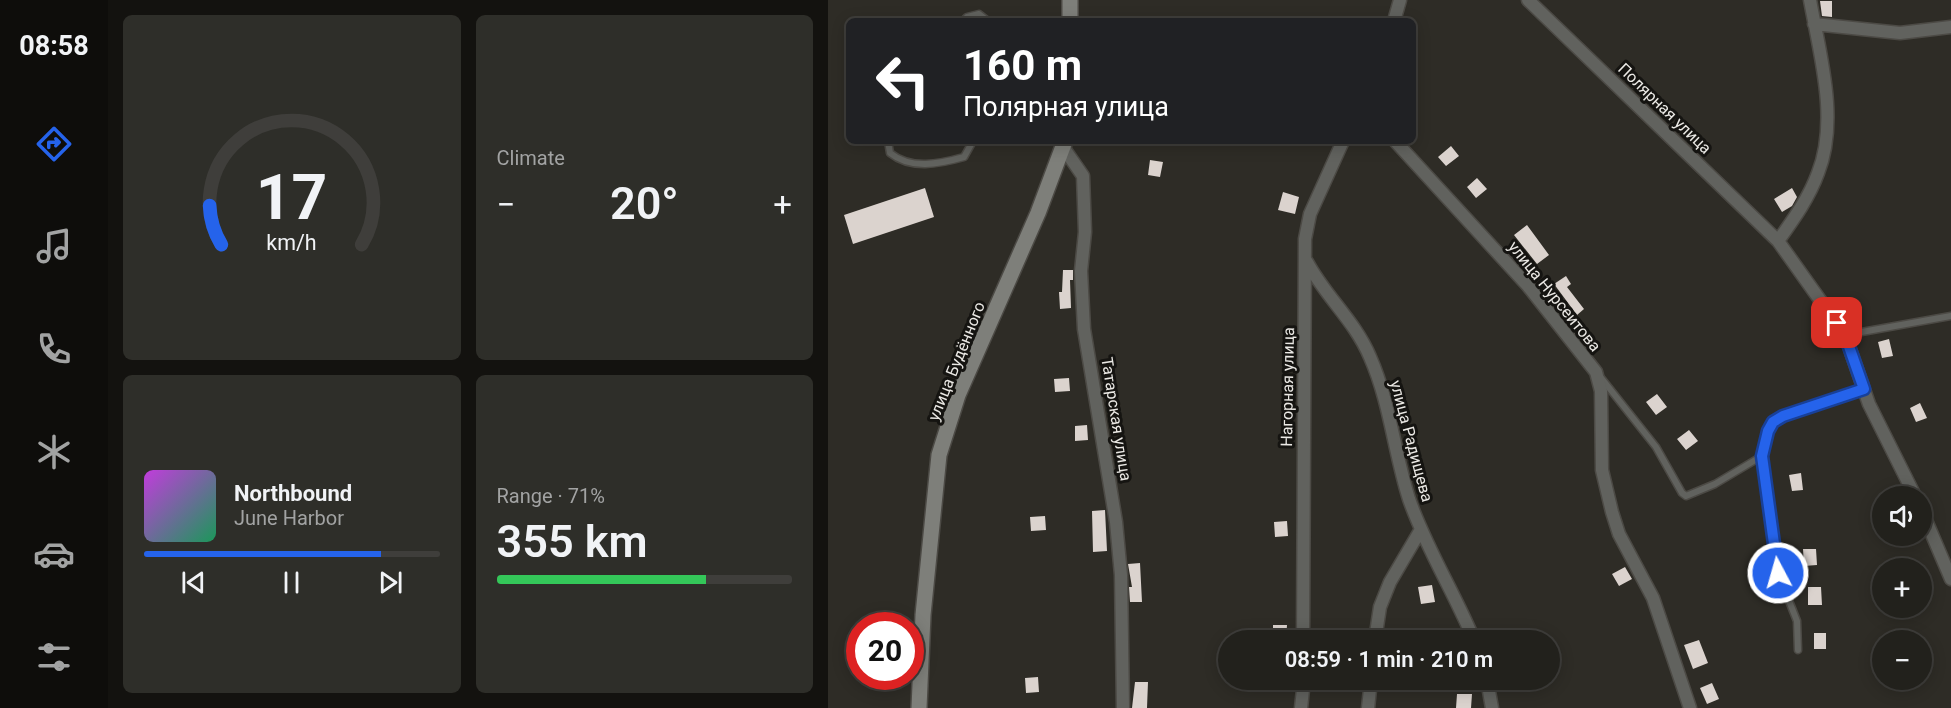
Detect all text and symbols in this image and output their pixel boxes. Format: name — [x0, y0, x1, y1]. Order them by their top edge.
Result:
text: 08:58 — [19, 30, 89, 62]
text: 160 m — [963, 41, 1082, 90]
icon: left — [864, 42, 942, 120]
street label: Полярная улица — [1614, 59, 1715, 158]
text: Полярная улица — [963, 91, 1169, 123]
icon: directions — [33, 123, 75, 165]
text: Climate — [497, 146, 565, 170]
text: 17 — [256, 161, 328, 234]
text: 20° — [610, 177, 679, 230]
text: − — [497, 185, 515, 224]
text: + — [773, 185, 792, 224]
icon: music — [33, 225, 75, 267]
text: km/h — [267, 230, 317, 255]
street label: улица Нурсеитова — [1504, 237, 1605, 355]
pin — [1811, 297, 1862, 348]
street label: улица Будённого — [924, 299, 989, 423]
icon: arrive — [1820, 306, 1853, 339]
street label: Нагорная улица — [1277, 327, 1298, 447]
icon: phone — [33, 328, 75, 370]
street label: Татарская улица — [1097, 356, 1136, 482]
street label: улица Радищева — [1386, 378, 1437, 504]
icon: climate — [33, 431, 75, 473]
text: Northbound — [234, 481, 352, 506]
text: Range · 71% — [497, 484, 605, 508]
map controls — [1872, 486, 1932, 690]
button: sound — [1872, 486, 1932, 546]
text: June Harbor — [234, 506, 344, 530]
text: 355 km — [497, 515, 648, 568]
icon: car — [33, 533, 75, 575]
position arrow — [1746, 541, 1810, 605]
button: + — [1872, 558, 1932, 618]
icon: previous — [177, 566, 210, 599]
icon: pause — [275, 566, 308, 599]
icon: next — [374, 566, 407, 599]
speed limit sign: 20 — [846, 612, 924, 690]
button: − — [1872, 630, 1932, 690]
icon: filters — [33, 636, 75, 678]
text: 08:59 · 1 min · 210 m — [1285, 647, 1493, 672]

